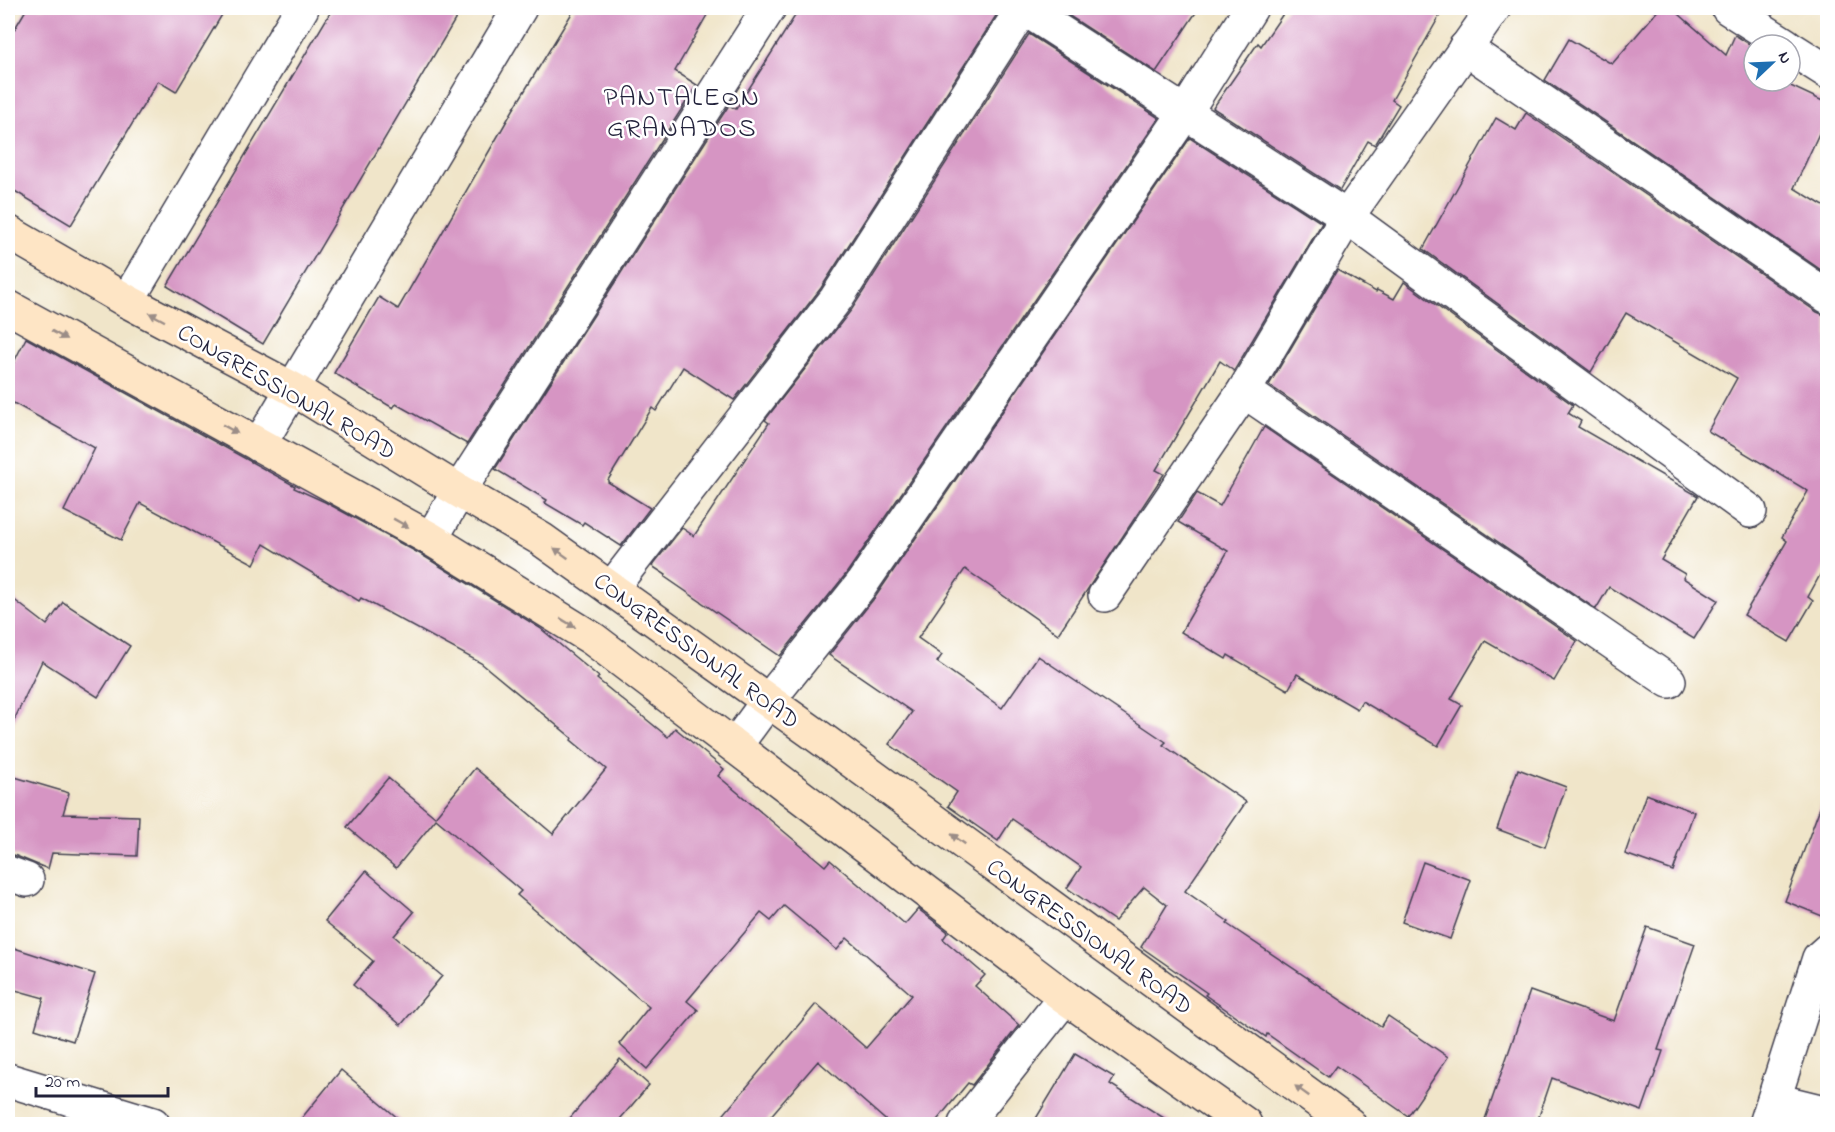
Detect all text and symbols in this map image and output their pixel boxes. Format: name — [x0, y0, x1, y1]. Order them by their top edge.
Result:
north arrow — [1742, 33, 1802, 93]
text: N — [1771, 48, 1797, 68]
district label: PANTALEON GRANADOS — [604, 79, 760, 149]
one-way arrow — [149, 312, 166, 322]
street label: CONGRESSIONAL ROAD — [170, 316, 401, 470]
one-way arrow — [51, 330, 68, 340]
one-way arrow — [222, 424, 239, 434]
one-way arrow — [393, 518, 410, 528]
one-way arrow — [554, 547, 570, 559]
street label: CONGRESSIONAL ROAD — [585, 565, 806, 739]
one-way arrow — [560, 618, 576, 629]
one-way arrow — [950, 833, 966, 845]
street label: CONGRESSIONAL ROAD — [978, 851, 1199, 1025]
scale bar — [36, 1060, 168, 1098]
text: 20 m — [45, 1070, 80, 1096]
one-way arrow — [1294, 1085, 1310, 1097]

